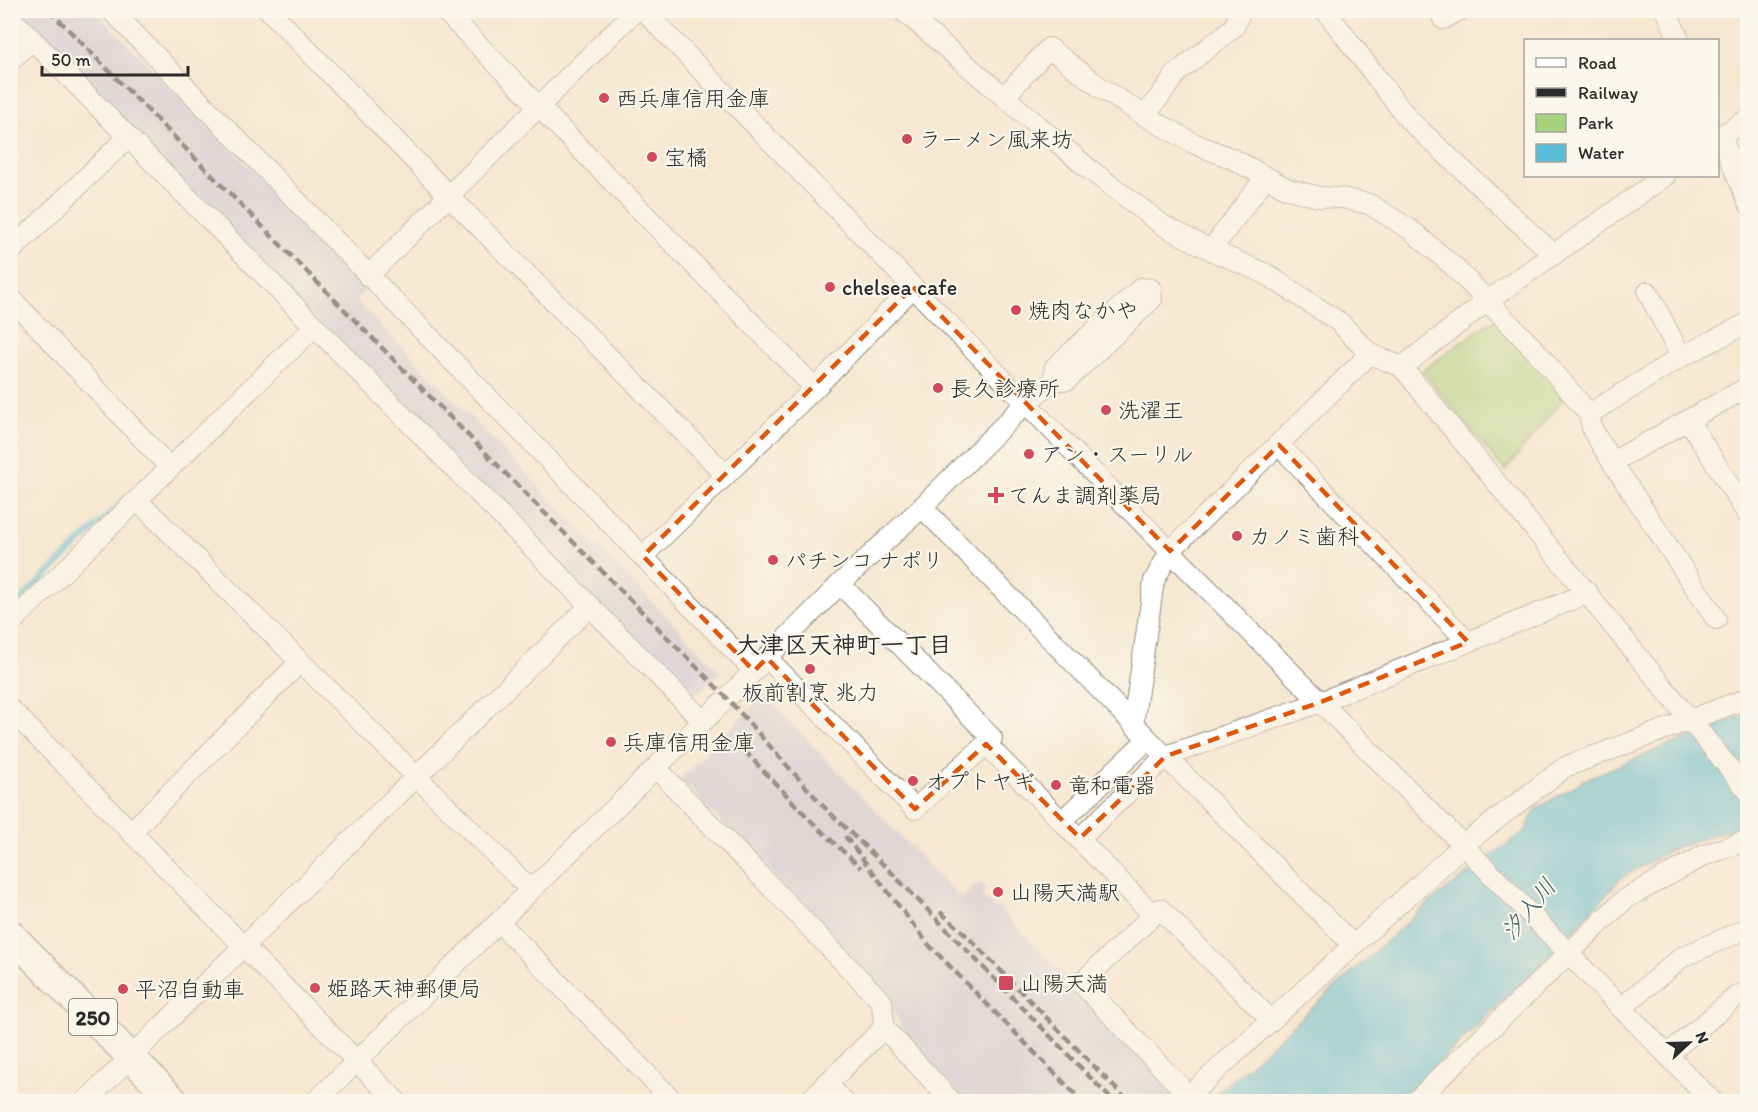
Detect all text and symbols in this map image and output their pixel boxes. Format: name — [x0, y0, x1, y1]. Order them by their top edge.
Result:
scale bar — [42, 39, 188, 77]
legend — [1524, 39, 1719, 177]
text: 50 m — [51, 49, 91, 71]
text: Road — [1578, 52, 1617, 74]
text: Railway — [1578, 82, 1639, 104]
place label: 西兵庫信用金庫 — [616, 85, 770, 112]
marker: 西兵庫信用金庫 — [597, 91, 611, 105]
text: Park — [1578, 112, 1613, 134]
place label: ラーメン風来坊 — [919, 126, 1073, 153]
marker: ラーメン風来坊 — [900, 132, 914, 146]
text: Water — [1578, 142, 1624, 164]
place label: 宝橘 — [664, 144, 708, 171]
marker: 宝橘 — [645, 150, 659, 164]
place label: chelsea cafe — [842, 274, 957, 301]
marker: chelsea cafe — [823, 280, 837, 294]
place label: 焼肉なかや — [1028, 297, 1138, 324]
marker: 焼肉なかや — [1009, 303, 1023, 317]
place label: 長久診療所 — [950, 375, 1060, 402]
marker: 長久診療所 — [931, 381, 945, 395]
place label: 洗濯王 — [1118, 397, 1184, 424]
marker: 洗濯王 — [1099, 403, 1113, 417]
place label: アン・スーリル — [1041, 441, 1194, 468]
marker: アン・スーリル — [1022, 447, 1036, 461]
place label: てんま調剤薬局 — [1008, 482, 1162, 509]
marker: てんま調剤薬局 — [989, 488, 1003, 502]
place label: カノミ歯科 — [1249, 523, 1359, 550]
marker: カノミ歯科 — [1230, 529, 1244, 543]
place label: パチンコ ナポリ — [785, 547, 944, 574]
marker: パチンコ ナポリ — [766, 553, 780, 567]
district label: 大津区天神町一丁目 — [736, 630, 952, 659]
marker: 板前割烹 兆力 — [803, 662, 817, 676]
place label: 板前割烹 兆力 — [742, 679, 878, 706]
place label: 兵庫信用金庫 — [623, 729, 755, 756]
marker: 兵庫信用金庫 — [604, 735, 618, 749]
place label: オプトヤギ — [925, 768, 1035, 795]
place label: 竜和電器 — [1068, 772, 1156, 799]
marker: オプトヤギ — [906, 774, 920, 788]
marker: 竜和電器 — [1049, 778, 1063, 792]
water label: 汐入川 — [1494, 872, 1562, 946]
place label: 山陽天満駅 — [1010, 879, 1120, 906]
marker: 山陽天満駅 — [991, 885, 1005, 899]
place label: 山陽天満 — [1020, 970, 1108, 997]
marker: 山陽天満 — [997, 974, 1015, 992]
place label: 姫路天神郵便局 — [327, 975, 481, 1002]
place label: 平沼自動車 — [135, 976, 245, 1003]
marker: 姫路天神郵便局 — [308, 981, 322, 995]
marker: 平沼自動車 — [116, 982, 130, 996]
road number: 250 — [69, 999, 117, 1035]
north arrow — [1659, 1013, 1719, 1073]
text: N — [1692, 1029, 1713, 1046]

